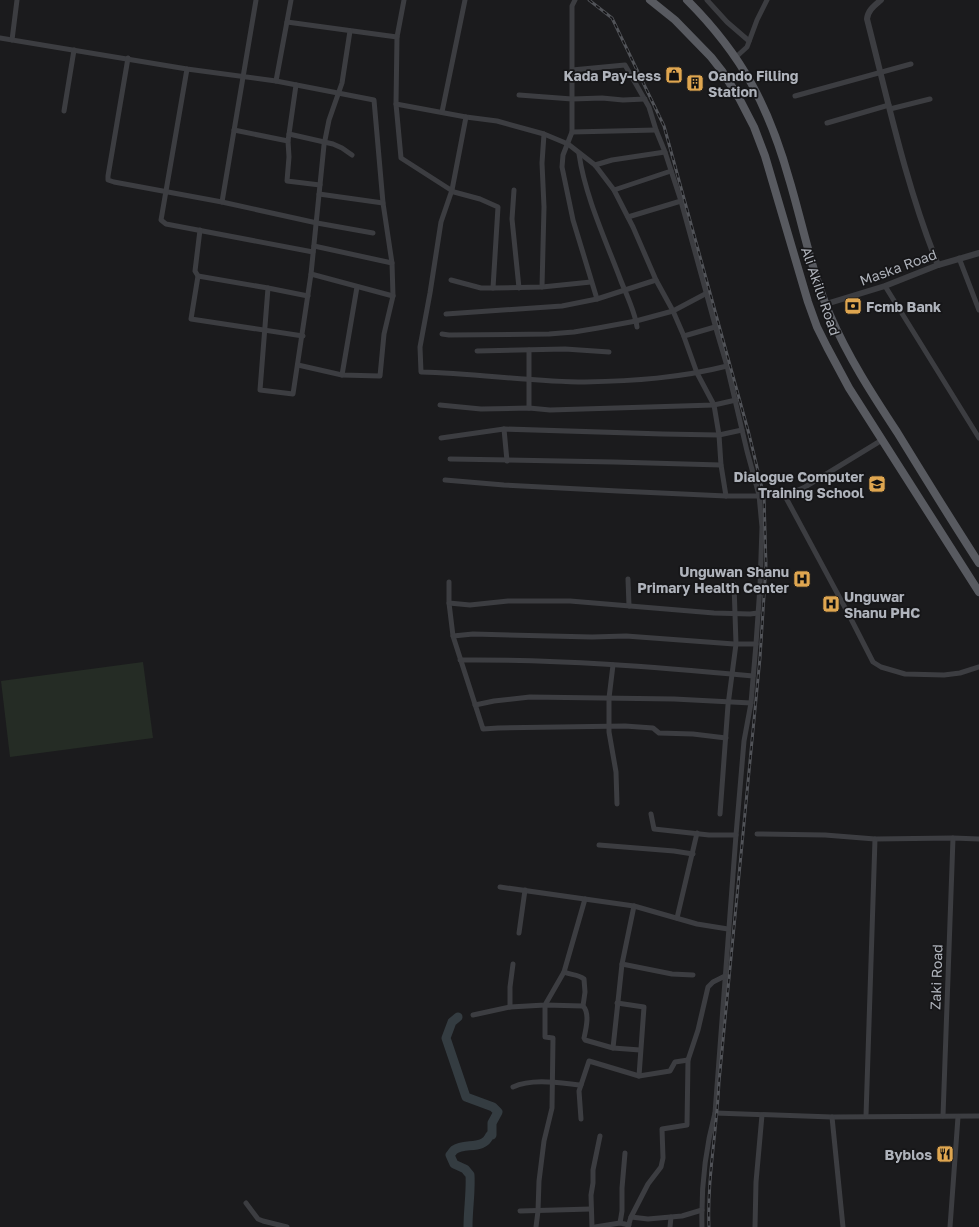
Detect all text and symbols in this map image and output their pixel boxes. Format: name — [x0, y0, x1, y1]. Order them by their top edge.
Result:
shop icon: Kada Pay-less — [664, 65, 684, 85]
place label: Kada Pay-less — [564, 67, 661, 84]
place label: Oando Filling Station — [708, 67, 798, 100]
building icon: Oando Filling Station — [685, 73, 705, 93]
street label: Ali Akilu Road — [798, 244, 844, 338]
street label: Maska Road — [857, 245, 939, 289]
bank icon: Fcmb Bank — [843, 296, 863, 316]
place label: Fcmb Bank — [866, 298, 941, 315]
place label: Dialogue Computer Training School — [733, 468, 865, 501]
school or university icon: Dialogue Computer Training School — [867, 474, 887, 494]
place label: Unguwan Shanu Primary Health Center — [637, 563, 790, 596]
hospital icon: Unguwan Shanu Primary Health Center — [792, 569, 812, 589]
place label: Unguwar Shanu PHC — [844, 588, 920, 621]
hospital icon: Unguwar Shanu PHC — [821, 594, 841, 614]
street label: Zaki Road — [926, 944, 946, 1010]
restaurant icon: Byblos — [935, 1144, 955, 1164]
place label: Byblos — [884, 1146, 932, 1163]

